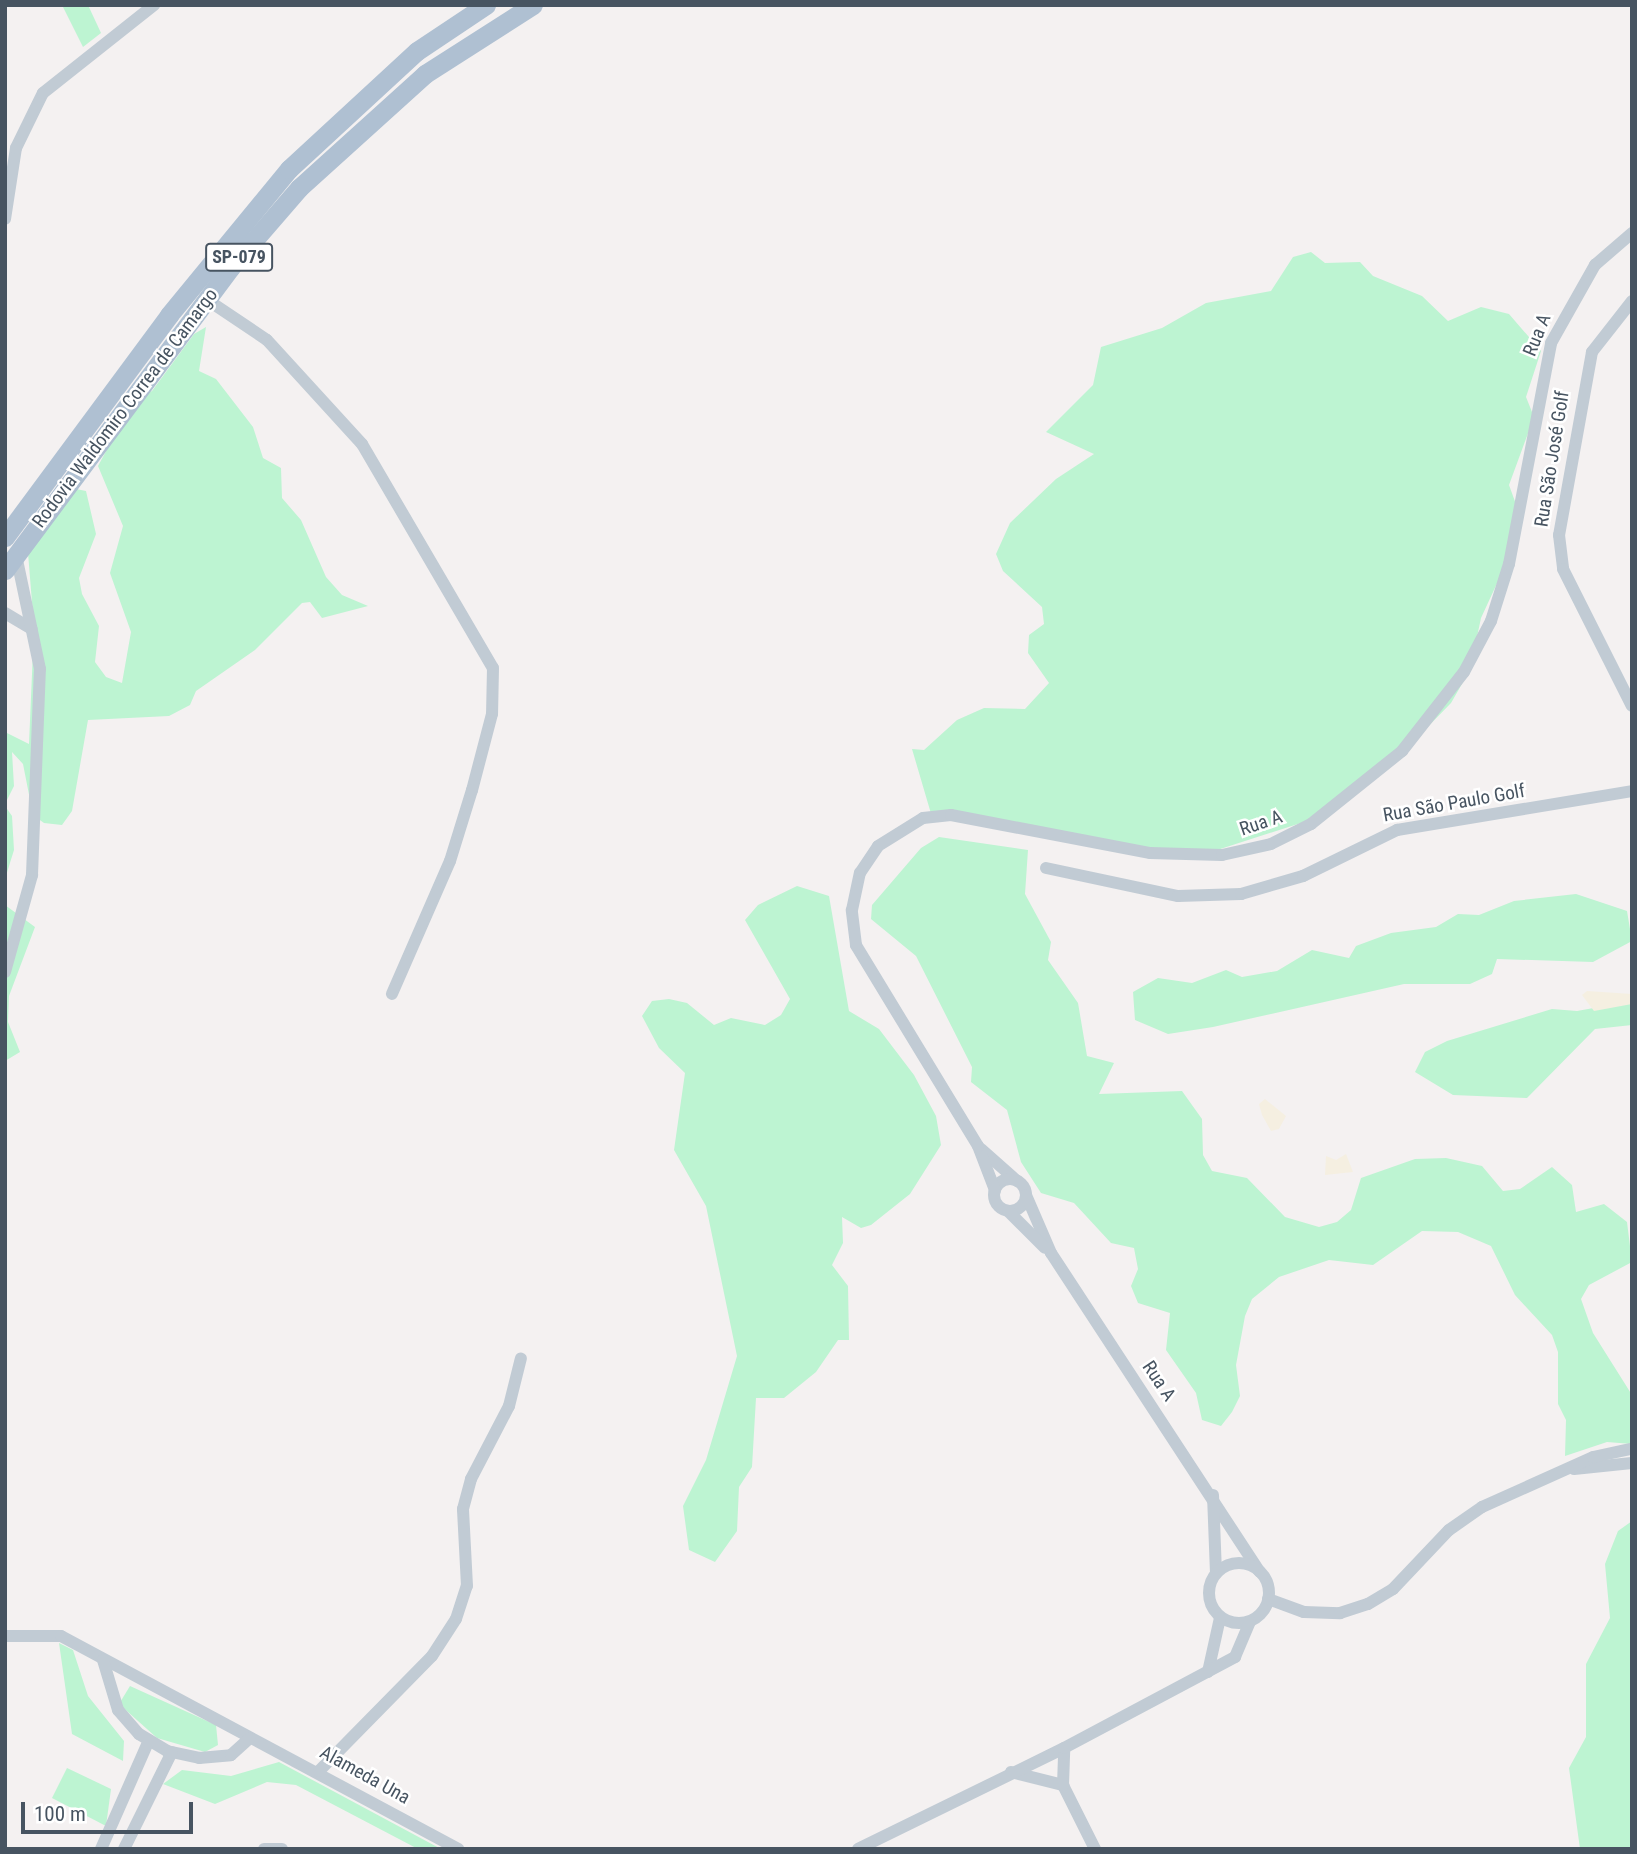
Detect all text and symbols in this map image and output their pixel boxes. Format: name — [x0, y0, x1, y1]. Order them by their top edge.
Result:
road number: SP-079 — [204, 243, 274, 272]
street label: Rodovia Waldomiro Correa de Camargo — [28, 284, 222, 532]
street label: Rua A — [1518, 310, 1556, 360]
street label: Rua São José Golf — [1530, 389, 1574, 529]
street label: Rua São Paulo Golf — [1381, 779, 1527, 827]
street label: Rua A — [1237, 805, 1285, 841]
street label: Rua A — [1137, 1357, 1181, 1405]
street label: Alameda Una — [316, 1741, 414, 1809]
scale bar — [24, 1787, 196, 1831]
text: 100 m — [34, 1802, 86, 1826]

